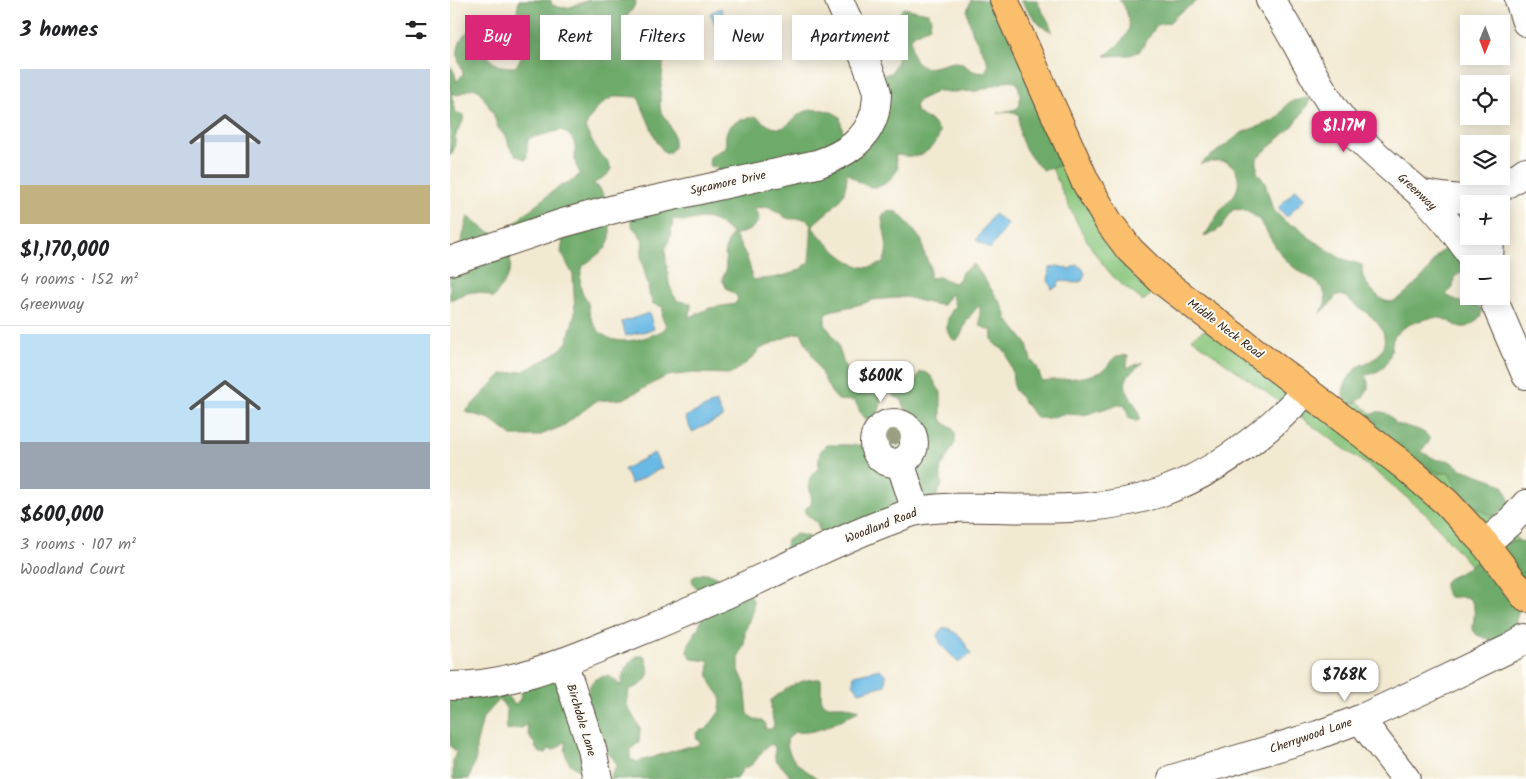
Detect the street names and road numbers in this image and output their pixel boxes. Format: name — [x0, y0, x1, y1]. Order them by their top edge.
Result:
street label: Sycamore Drive — [688, 166, 768, 200]
street label: Greenway — [1393, 169, 1441, 216]
street label: Middle Neck Road — [1183, 294, 1268, 365]
street label: Woodland Road — [842, 503, 921, 549]
street label: Birchdale Lane — [561, 681, 601, 759]
street label: Cherrywood Lane — [1267, 713, 1355, 759]

